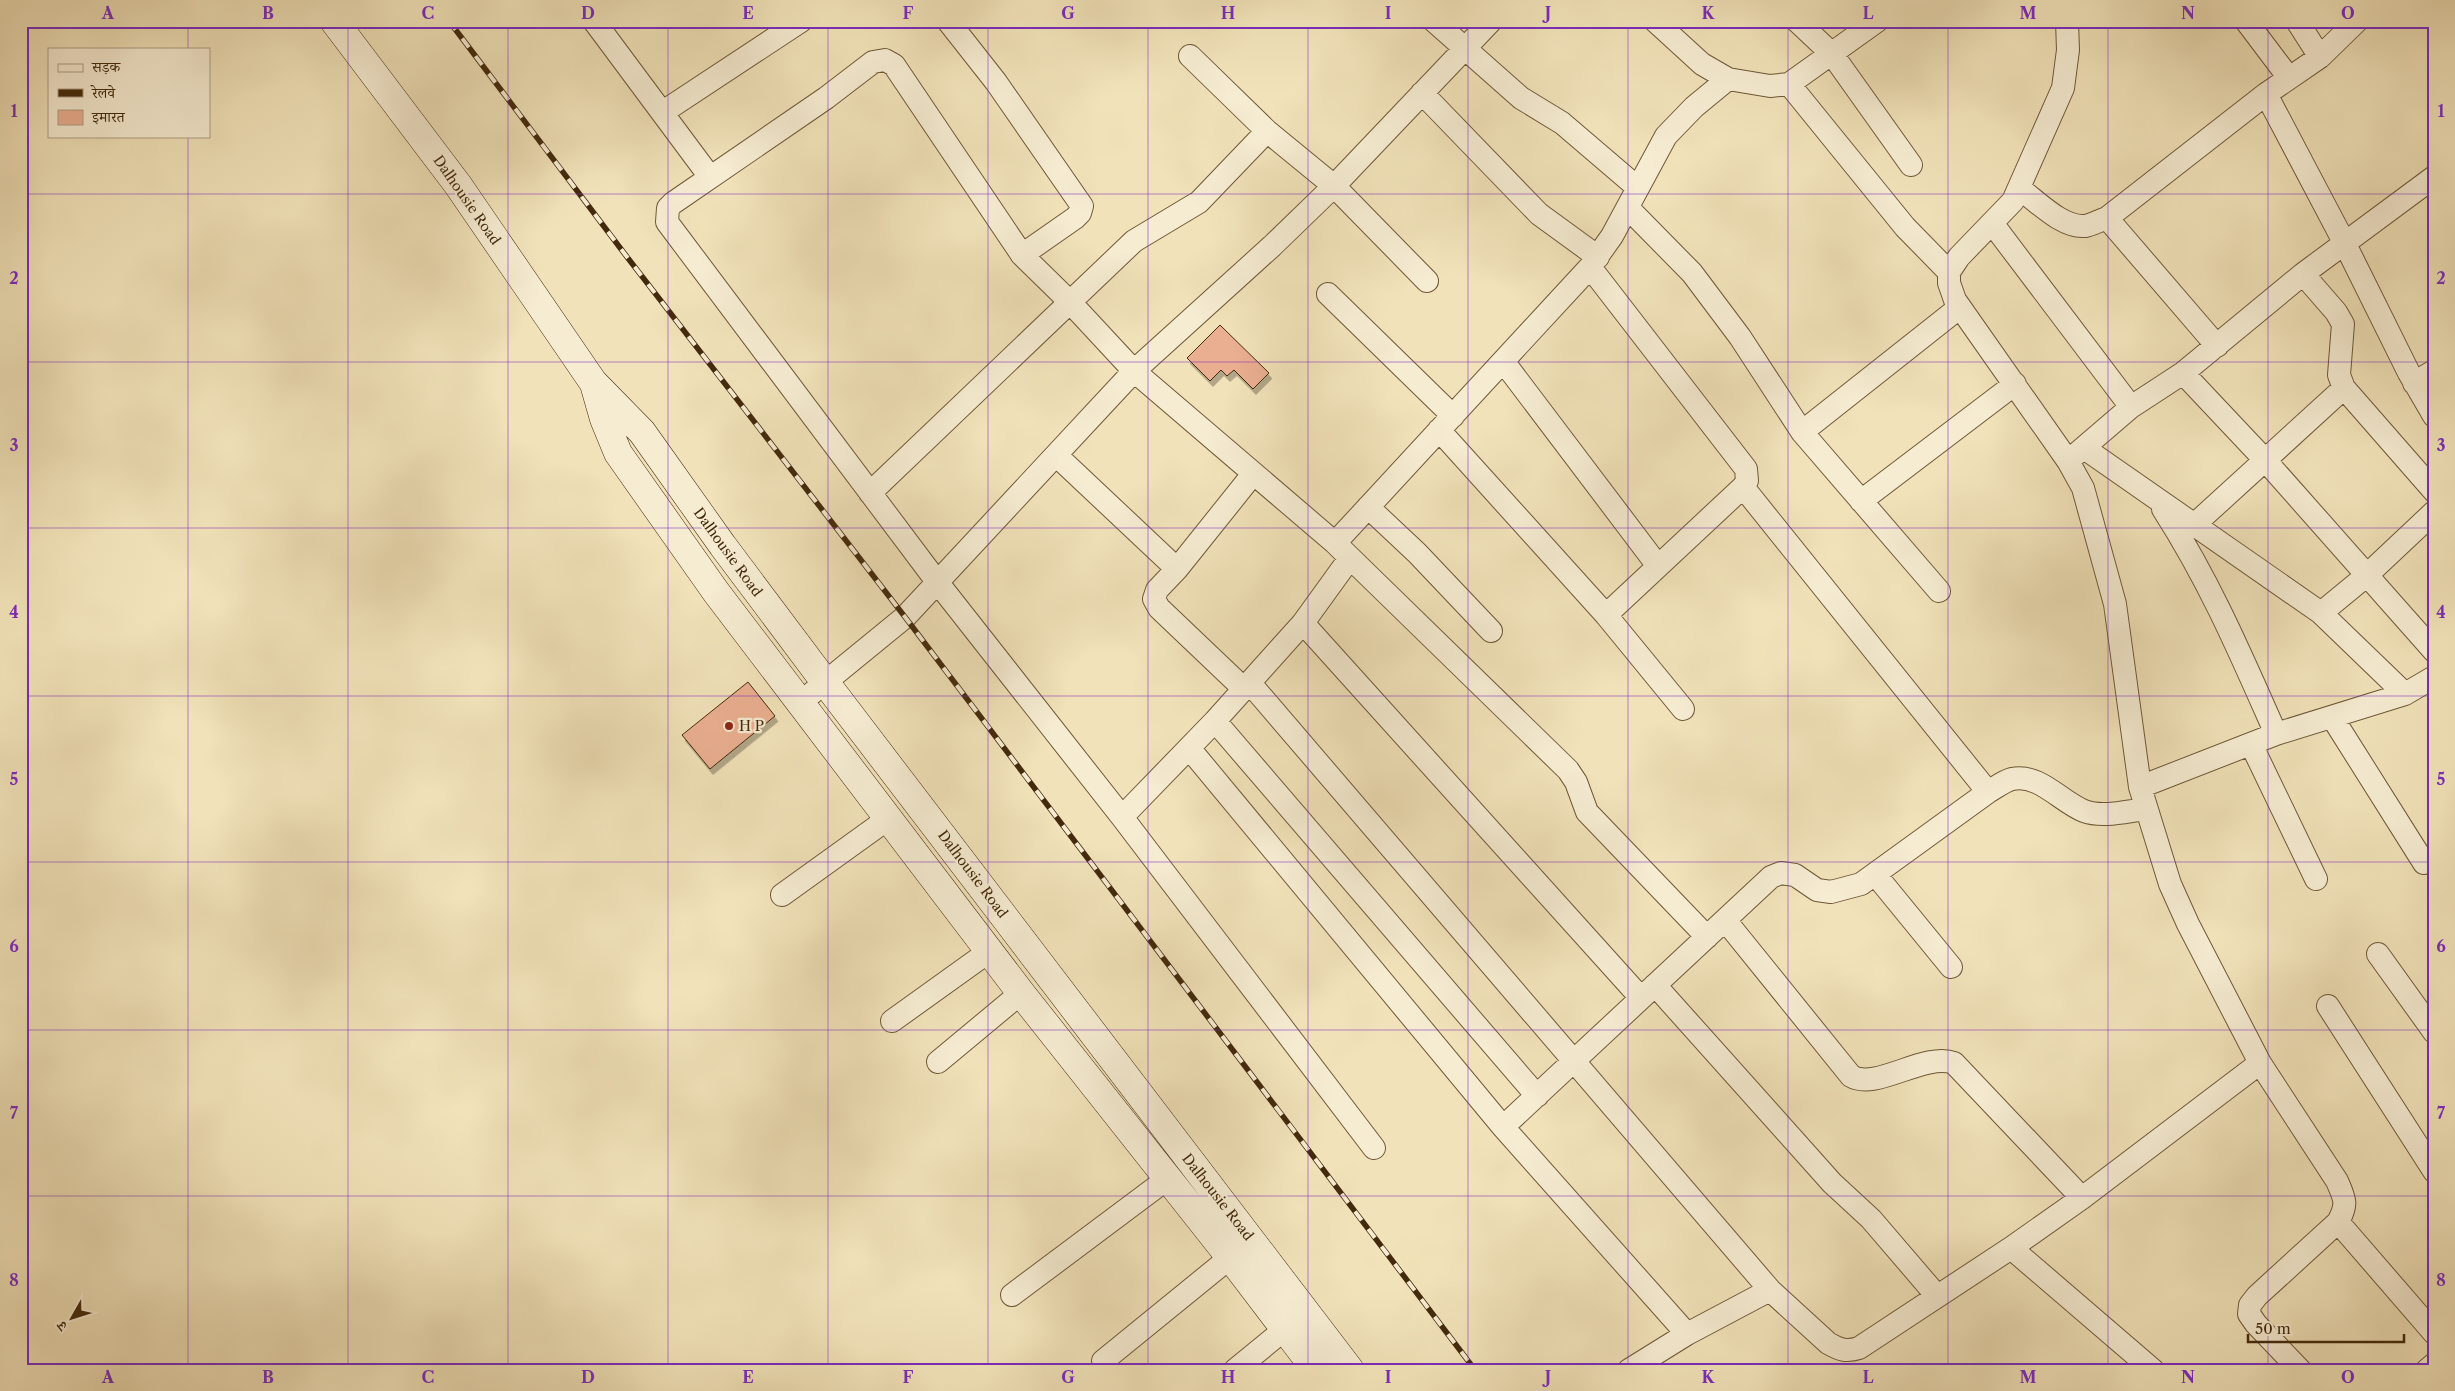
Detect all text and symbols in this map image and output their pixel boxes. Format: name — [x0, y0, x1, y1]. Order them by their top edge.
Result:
text: A — [101, 3, 115, 23]
text: B — [262, 3, 274, 23]
text: C — [422, 3, 434, 23]
text: D — [581, 3, 595, 23]
text: E — [742, 3, 754, 23]
text: F — [903, 3, 914, 23]
text: G — [1061, 3, 1075, 23]
text: H — [1221, 3, 1235, 23]
text: I — [1385, 3, 1392, 23]
text: J — [1542, 3, 1551, 23]
text: K — [1702, 3, 1716, 23]
text: L — [1862, 3, 1874, 23]
text: M — [2020, 3, 2037, 23]
text: N — [2181, 3, 2195, 23]
text: O — [2341, 3, 2355, 23]
legend — [48, 48, 210, 138]
text: सड़क — [91, 57, 121, 76]
text: रेलवे — [90, 83, 116, 102]
text: 1 — [10, 101, 18, 121]
text: 1 — [2437, 101, 2445, 121]
text: इमारत — [91, 107, 126, 126]
street label: Dalhousie Road — [429, 152, 505, 249]
text: 2 — [9, 268, 19, 288]
text: 2 — [2436, 268, 2446, 288]
text: 3 — [9, 435, 19, 455]
text: 3 — [2436, 435, 2446, 455]
street label: Dalhousie Road — [690, 504, 767, 600]
text: 4 — [9, 602, 19, 622]
text: 4 — [2436, 602, 2446, 622]
place label: H P — [739, 717, 764, 735]
marker: H P — [723, 720, 735, 732]
text: 5 — [10, 769, 19, 789]
text: 5 — [2437, 769, 2446, 789]
street label: Dalhousie Road — [934, 826, 1012, 922]
text: 6 — [9, 936, 19, 956]
text: 6 — [2436, 936, 2446, 956]
text: 7 — [10, 1103, 19, 1123]
text: 7 — [2437, 1103, 2446, 1123]
street label: Dalhousie Road — [1178, 1150, 1258, 1244]
text: 8 — [9, 1270, 19, 1290]
text: 8 — [2436, 1270, 2446, 1290]
north arrow — [48, 1294, 98, 1344]
scale bar — [2248, 1311, 2404, 1343]
text: उ — [52, 1317, 72, 1335]
text: 50 m — [2255, 1319, 2291, 1338]
text: A — [101, 1367, 115, 1387]
text: B — [262, 1367, 274, 1387]
text: C — [422, 1367, 434, 1387]
text: D — [581, 1367, 595, 1387]
text: E — [742, 1367, 754, 1387]
text: F — [903, 1367, 914, 1387]
text: G — [1061, 1367, 1075, 1387]
text: H — [1221, 1367, 1235, 1387]
text: I — [1385, 1367, 1392, 1387]
text: J — [1542, 1367, 1551, 1387]
text: K — [1702, 1367, 1716, 1387]
text: L — [1862, 1367, 1874, 1387]
text: M — [2020, 1367, 2037, 1387]
text: N — [2181, 1367, 2195, 1387]
text: O — [2341, 1367, 2355, 1387]

